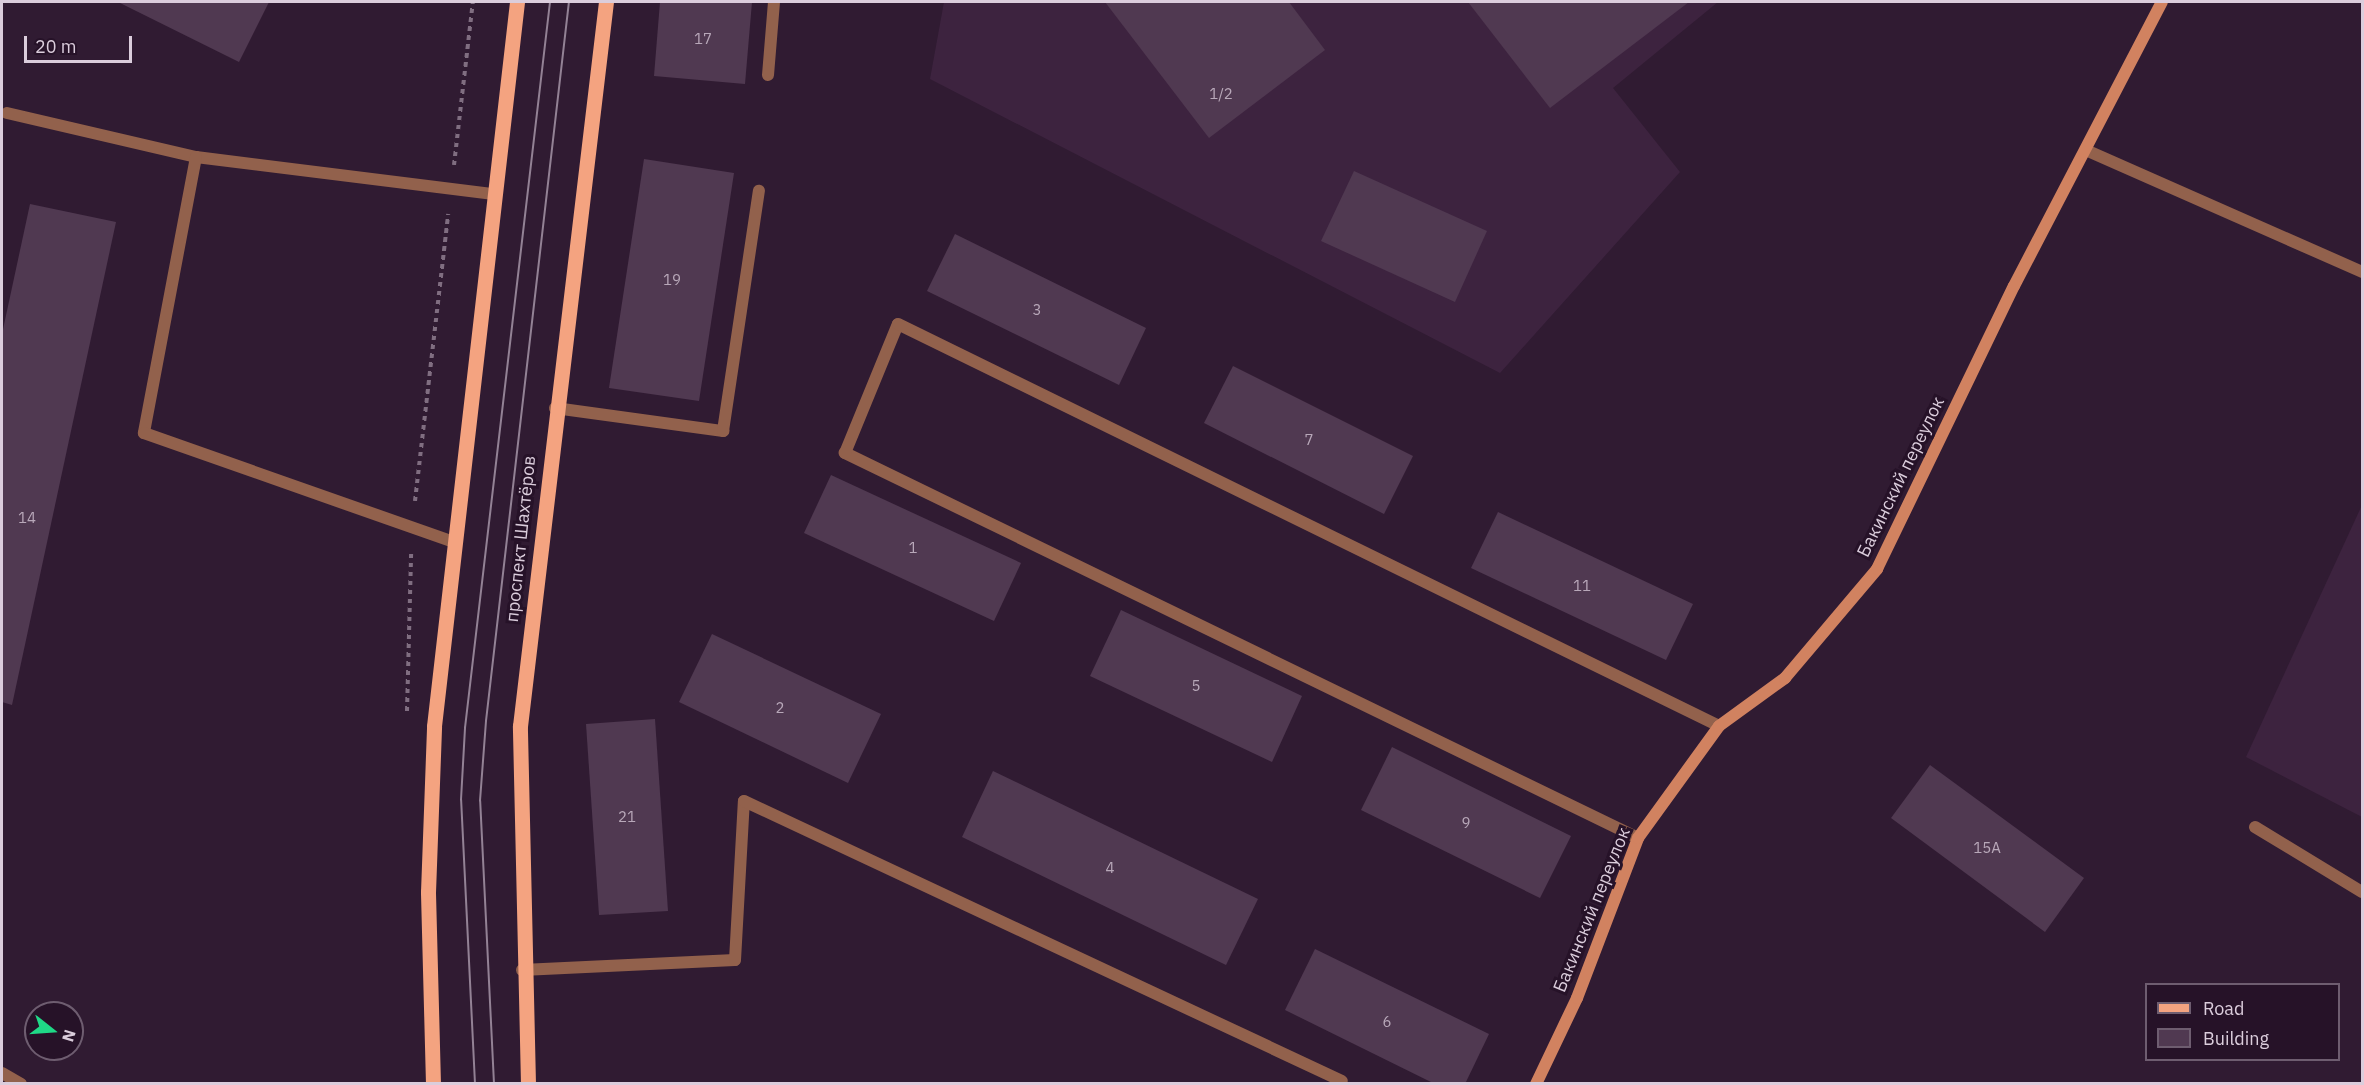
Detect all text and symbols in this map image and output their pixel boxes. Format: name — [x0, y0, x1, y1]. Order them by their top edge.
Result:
scale bar — [27, 24, 135, 62]
house number: 17 — [694, 30, 712, 48]
text: 20 m — [35, 35, 77, 58]
house number: 1/2 — [1209, 85, 1233, 103]
house number: 19 — [663, 271, 681, 289]
house number: 3 — [1033, 301, 1041, 319]
street label: Бакинский переулок — [1853, 393, 1949, 561]
house number: 7 — [1305, 431, 1313, 449]
street label: проспект Шахтёров — [502, 455, 540, 623]
house number: 14 — [18, 509, 36, 527]
house number: 1 — [909, 539, 917, 557]
house number: 11 — [1573, 577, 1591, 595]
house number: 5 — [1192, 677, 1200, 695]
house number: 2 — [776, 699, 784, 717]
house number: 21 — [618, 808, 636, 826]
house number: 9 — [1462, 814, 1470, 832]
street label: Бакинский переулок — [1549, 824, 1635, 996]
house number: 15А — [1973, 839, 2001, 857]
house number: 4 — [1106, 859, 1114, 877]
legend — [2145, 983, 2340, 1061]
text: Road — [2203, 997, 2244, 1020]
north arrow — [24, 1001, 84, 1061]
house number: 6 — [1383, 1013, 1391, 1031]
text: N — [58, 1027, 81, 1044]
text: Building — [2203, 1027, 2269, 1050]

